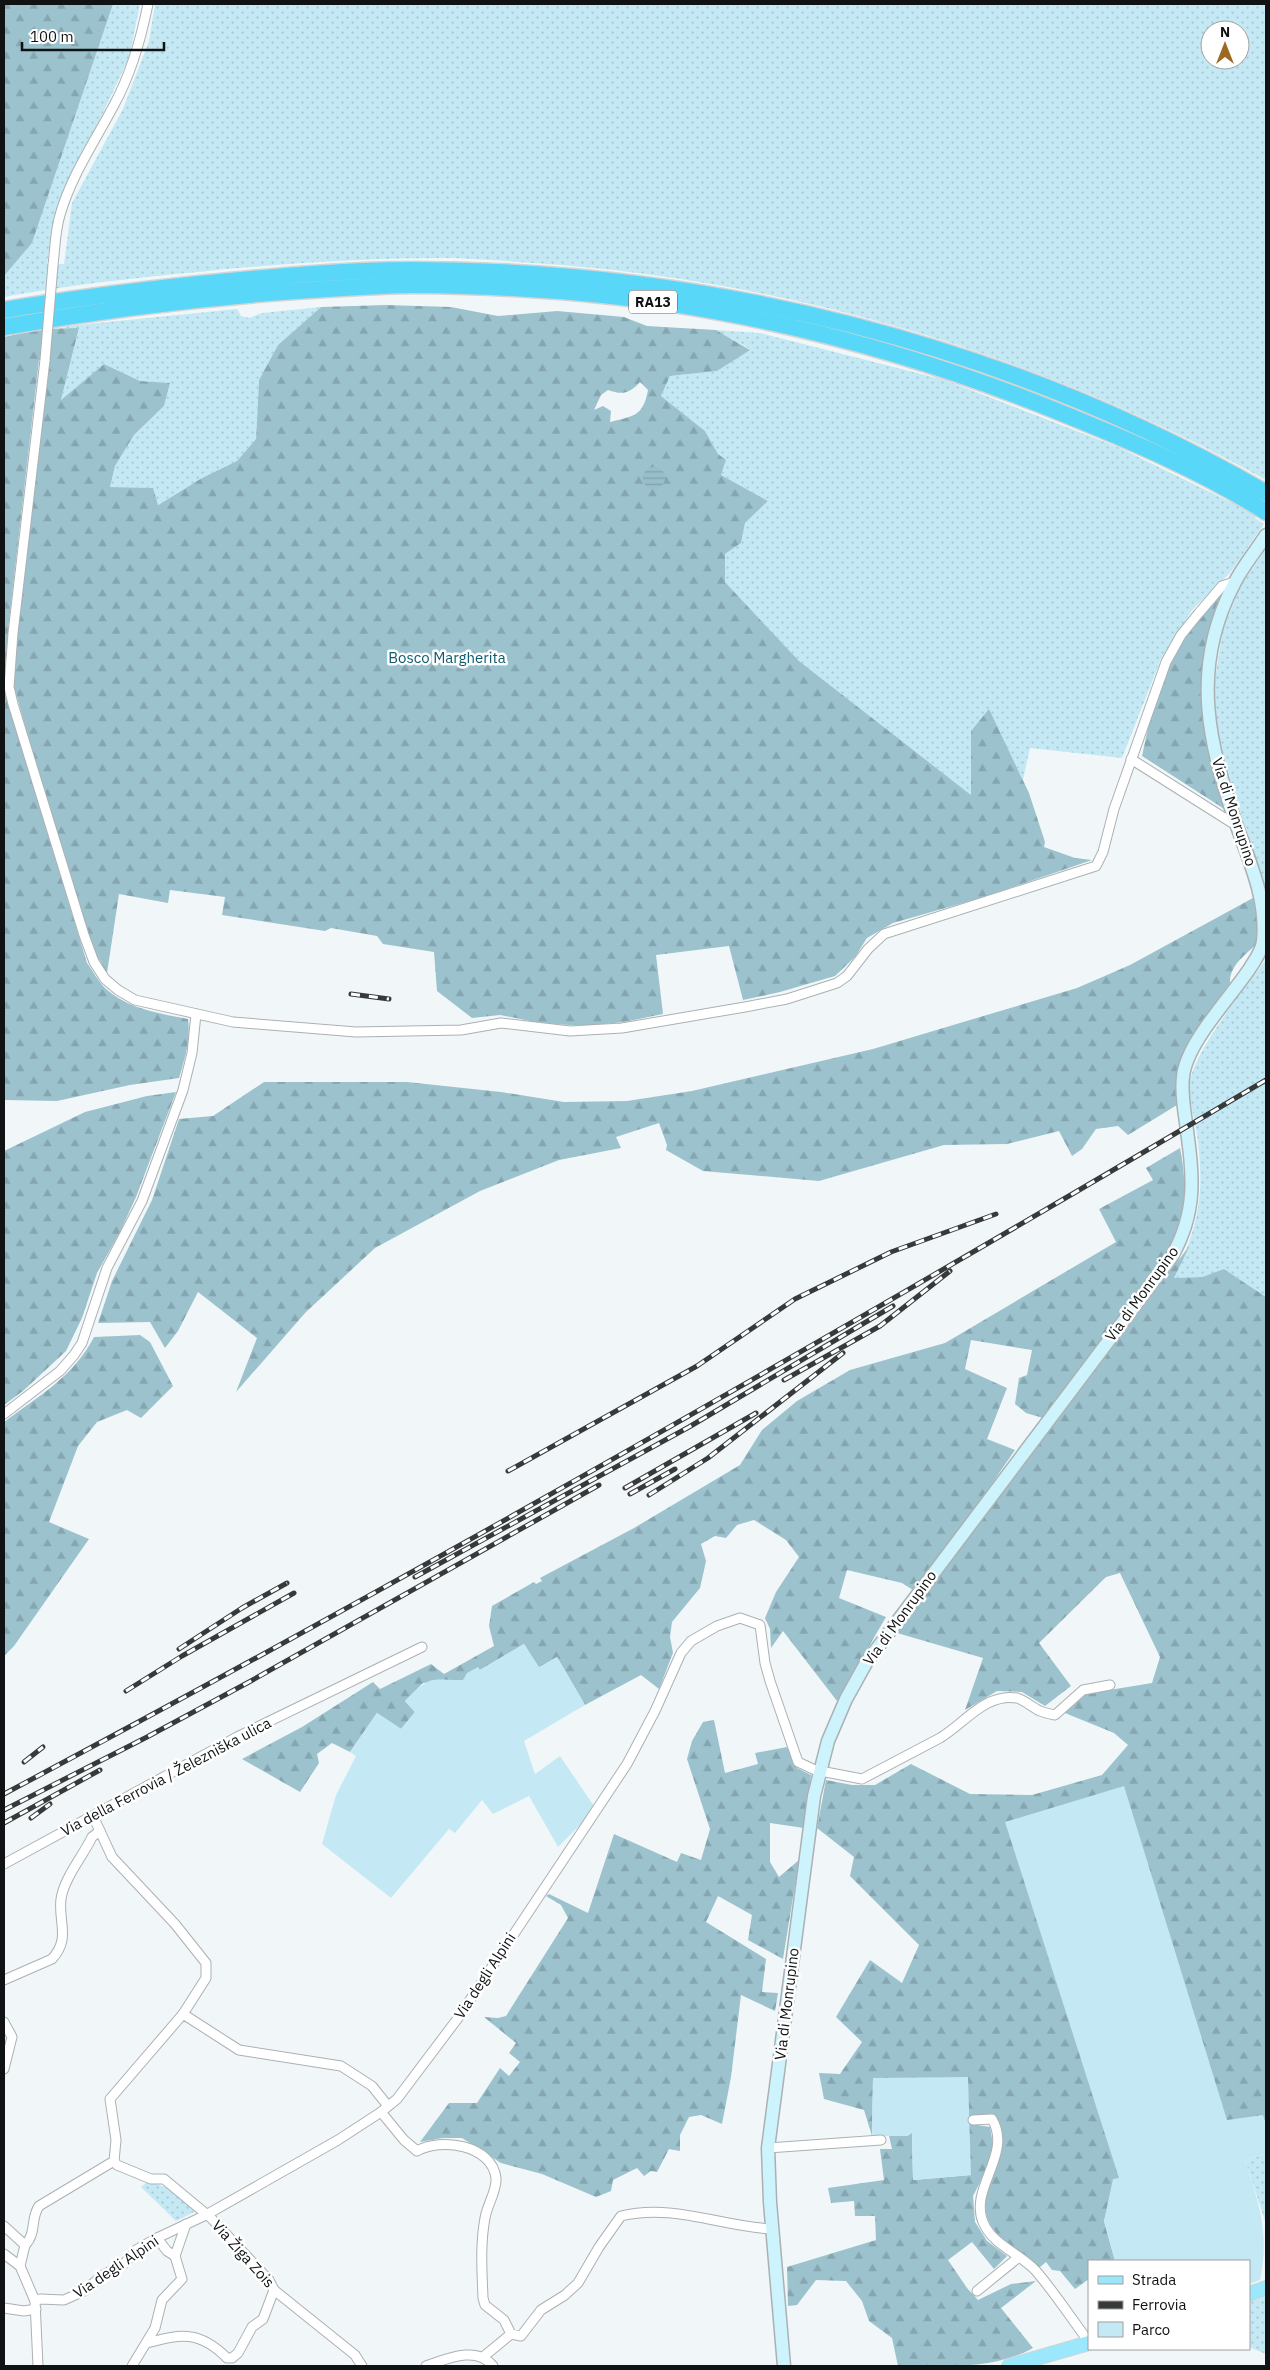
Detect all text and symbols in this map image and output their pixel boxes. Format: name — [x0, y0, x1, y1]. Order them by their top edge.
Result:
scale bar — [22, 20, 165, 52]
north arrow — [1200, 20, 1250, 70]
text: N — [1220, 23, 1230, 41]
text: 100 m — [30, 27, 74, 46]
road number: RA13 — [629, 290, 677, 314]
park label: Bosco Margherita — [388, 648, 506, 667]
street label: Via di Monrupino — [1208, 755, 1261, 868]
street label: Via di Monrupino — [1101, 1242, 1182, 1345]
street label: Via di Monrupino — [859, 1566, 940, 1669]
street label: Via della Ferrovia / Železniška ulica — [57, 1713, 274, 1840]
street label: Via degli Alpini — [450, 1929, 520, 2022]
street label: Via di Monrupino — [770, 1947, 803, 2061]
street label: Via Žiga Zois — [208, 2216, 279, 2291]
street label: Via degli Alpini — [69, 2231, 162, 2302]
legend — [1088, 2260, 1250, 2350]
text: Strada — [1132, 2270, 1176, 2289]
text: Ferrovia — [1132, 2295, 1187, 2314]
text: Parco — [1132, 2320, 1170, 2339]

